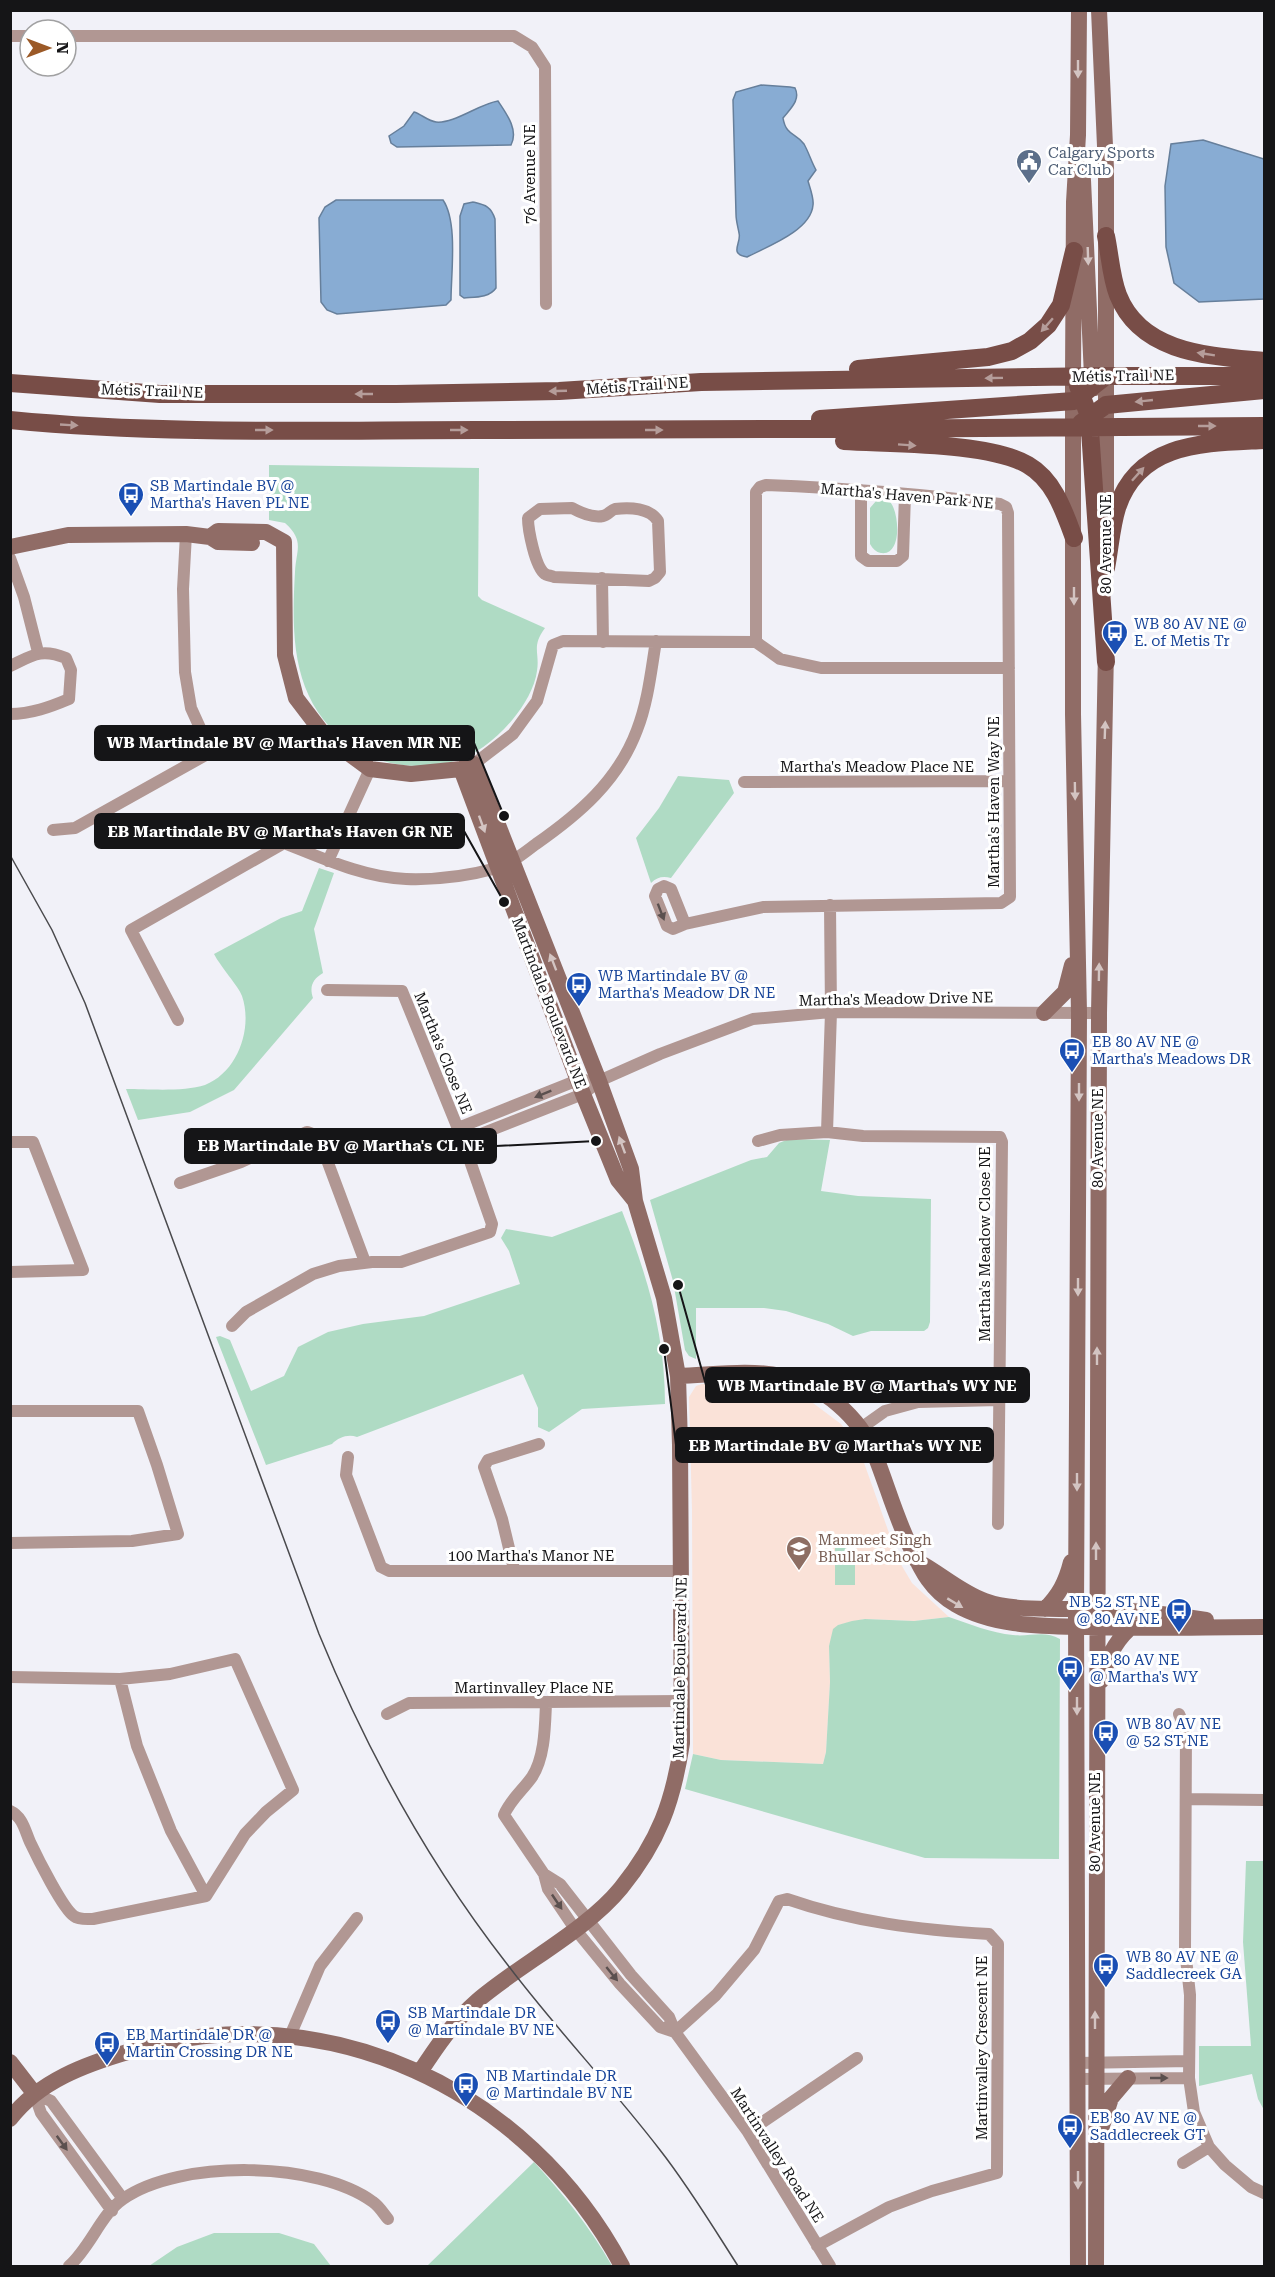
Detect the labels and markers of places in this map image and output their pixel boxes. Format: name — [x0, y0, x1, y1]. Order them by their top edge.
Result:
place label: Calgary Sports Car Club — [1048, 144, 1155, 179]
public building icon: Calgary Sports Car Club — [1014, 147, 1044, 185]
place label: SB Martindale BV @ Martha's Haven PL NE — [150, 477, 309, 512]
bus stop icon: SB Martindale BV @ Martha's Haven PL NE — [116, 480, 146, 518]
place label: WB 80 AV NE @ E. of Metis Tr — [1134, 615, 1247, 650]
bus stop icon: WB 80 AV NE @ E. of Metis Tr — [1100, 618, 1130, 656]
callout: WB Martindale BV @ Martha's Haven MR NE — [95, 726, 474, 760]
callout: EB Martindale BV @ Martha's Haven GR NE — [95, 814, 464, 848]
place label: WB Martindale BV @ Martha's Meadow DR NE — [598, 967, 775, 1002]
bus stop icon: WB Martindale BV @ Martha's Meadow DR NE — [564, 970, 594, 1008]
place label: EB 80 AV NE @ Martha's Meadows DR — [1092, 1033, 1252, 1068]
bus stop icon: EB 80 AV NE @ Martha's Meadows DR — [1057, 1036, 1087, 1074]
callout: EB Martindale BV @ Martha's CL NE — [185, 1129, 496, 1163]
callout: WB Martindale BV @ Martha's WY NE — [706, 1368, 1029, 1402]
callout: EB Martindale BV @ Martha's WY NE — [676, 1428, 993, 1462]
place label: Manmeet Singh Bhullar School — [818, 1531, 932, 1566]
school or university icon: Manmeet Singh Bhullar School — [784, 1534, 814, 1572]
place label: NB 52 ST NE @ 80 AV NE — [1069, 1593, 1160, 1628]
bus stop icon: NB 52 ST NE @ 80 AV NE — [1164, 1596, 1194, 1634]
place label: EB 80 AV NE @ Martha's WY — [1090, 1651, 1199, 1686]
bus stop icon: EB 80 AV NE @ Martha's WY — [1055, 1654, 1085, 1692]
place label: WB 80 AV NE @ 52 ST NE — [1126, 1715, 1221, 1750]
bus stop icon: WB 80 AV NE @ 52 ST NE — [1091, 1718, 1121, 1756]
place label: WB 80 AV NE @ Saddlecreek GA — [1126, 1948, 1242, 1983]
bus stop icon: WB 80 AV NE @ Saddlecreek GA — [1091, 1951, 1121, 1989]
place label: SB Martindale DR @ Martindale BV NE — [408, 2004, 554, 2039]
bus stop icon: SB Martindale DR @ Martindale BV NE — [373, 2007, 403, 2045]
place label: EB Martindale DR @ Martin Crossing DR NE — [126, 2026, 293, 2061]
bus stop icon: EB Martindale DR @ Martin Crossing DR NE — [92, 2029, 122, 2067]
place label: NB Martindale DR @ Martindale BV NE — [486, 2067, 632, 2102]
bus stop icon: NB Martindale DR @ Martindale BV NE — [451, 2070, 481, 2108]
place label: EB 80 AV NE @ Saddlecreek GT — [1090, 2109, 1205, 2144]
bus stop icon: EB 80 AV NE @ Saddlecreek GT — [1055, 2112, 1085, 2150]

